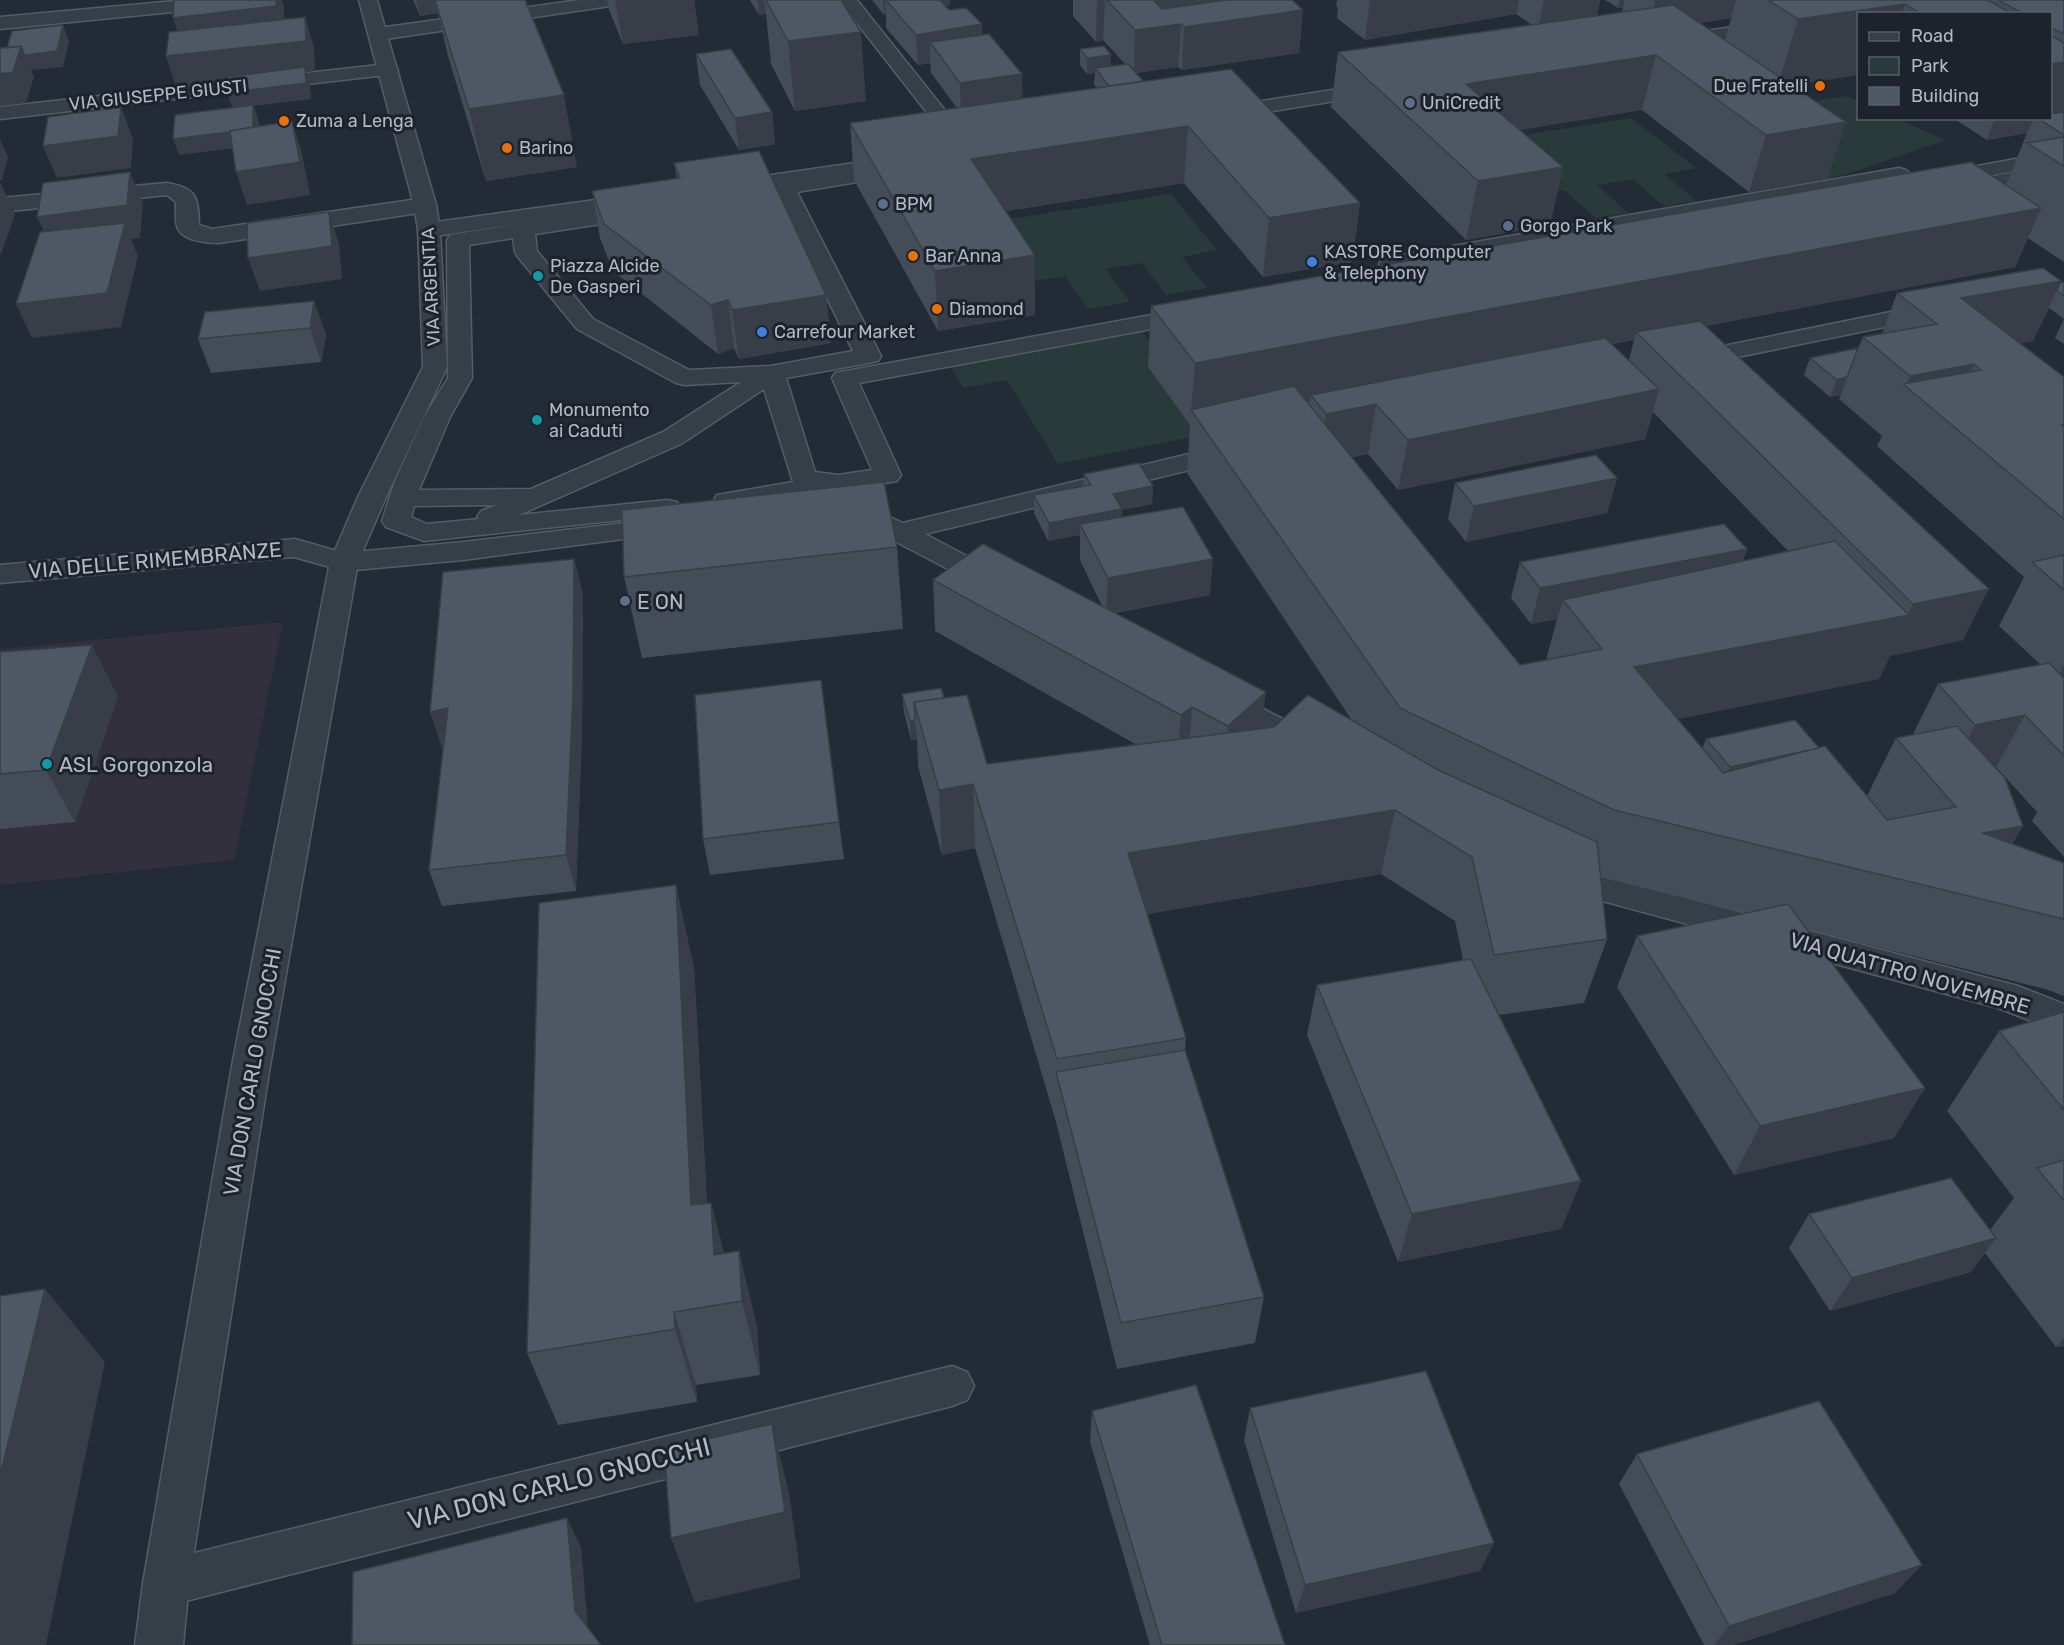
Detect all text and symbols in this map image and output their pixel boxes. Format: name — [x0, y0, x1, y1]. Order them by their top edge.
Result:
legend — [1857, 12, 2052, 120]
text: Road — [1911, 25, 1954, 47]
text: Park — [1911, 55, 1949, 77]
street label: VIA GIUSEPPE GIUSTI — [68, 75, 248, 115]
place label: Due Fratelli — [1713, 75, 1808, 97]
marker: Due Fratelli — [1813, 79, 1827, 93]
text: Building — [1911, 85, 1979, 107]
place label: UniCredit — [1422, 92, 1501, 114]
marker: UniCredit — [1403, 96, 1417, 110]
place label: Zuma a Lenga — [296, 110, 414, 132]
marker: Zuma a Lenga — [277, 114, 291, 128]
place label: Barino — [519, 137, 573, 159]
marker: Barino — [500, 141, 514, 155]
place label: BPM — [895, 193, 933, 215]
marker: BPM — [876, 197, 890, 211]
place label: Gorgo Park — [1520, 215, 1613, 237]
marker: Gorgo Park — [1501, 219, 1515, 233]
street label: VIA ARGENTIA — [417, 227, 445, 347]
place label: KASTORE Computer & Telephony — [1324, 241, 1491, 284]
place label: Bar Anna — [925, 245, 1001, 267]
marker: Bar Anna — [906, 249, 920, 263]
place label: Piazza Alcide De Gasperi — [550, 255, 660, 298]
marker: KASTORE Computer & Telephony — [1305, 255, 1319, 269]
marker: Piazza Alcide De Gasperi — [531, 269, 545, 283]
place label: Diamond — [949, 298, 1024, 320]
marker: Diamond — [930, 302, 944, 316]
place label: Carrefour Market — [774, 321, 915, 343]
marker: Carrefour Market — [755, 325, 769, 339]
place label: Monumento ai Caduti — [549, 399, 650, 442]
marker: Monumento ai Caduti — [530, 413, 544, 427]
street label: VIA DELLE RIMEMBRANZE — [27, 536, 283, 584]
place label: E ON — [637, 589, 684, 614]
marker: E ON — [618, 594, 632, 608]
place label: ASL Gorgonzola — [59, 752, 213, 777]
marker: ASL Gorgonzola — [40, 757, 54, 771]
street label: VIA QUATTRO NOVEMBRE — [1787, 927, 2033, 1019]
street label: VIA DON CARLO GNOCCHI — [218, 946, 286, 1198]
street label: VIA DON CARLO GNOCCHI — [404, 1431, 714, 1537]

